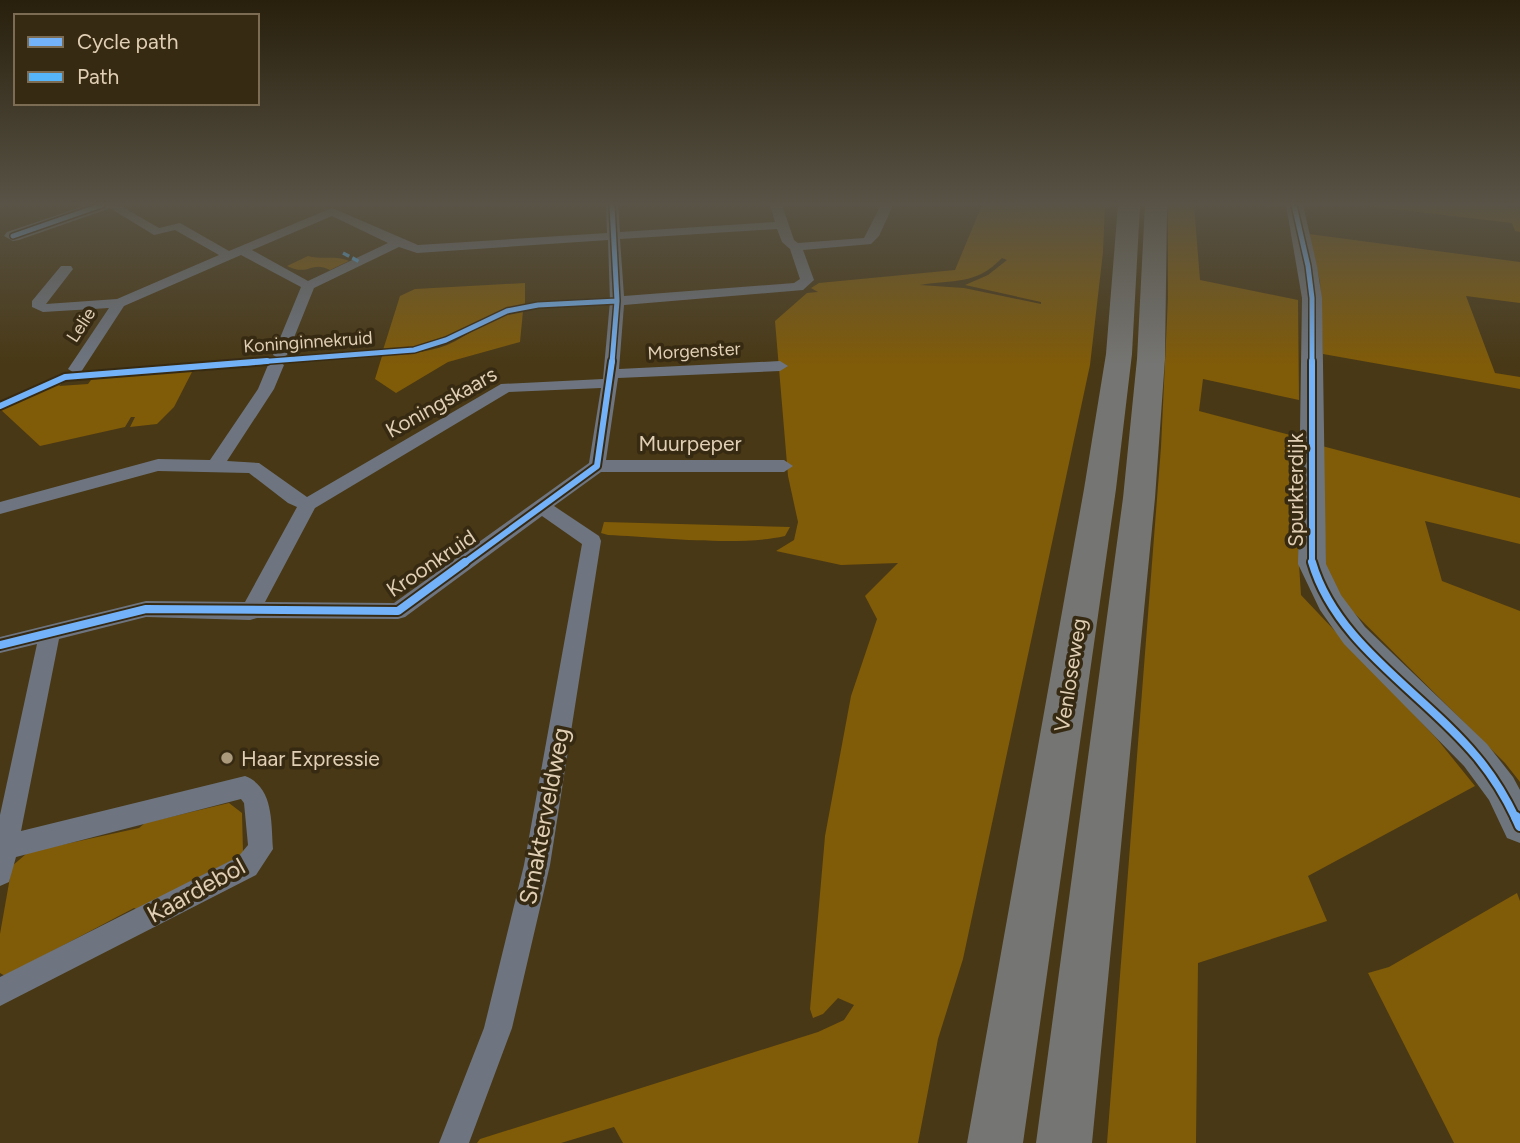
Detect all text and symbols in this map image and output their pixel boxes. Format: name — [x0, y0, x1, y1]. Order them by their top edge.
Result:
legend — [14, 14, 259, 105]
text: Cycle path — [77, 29, 178, 54]
text: Path — [77, 64, 119, 89]
street label: Lelie — [62, 303, 100, 347]
street label: Koninginnekruid — [243, 327, 373, 357]
street label: Morgenster — [647, 338, 741, 364]
street label: Koningskaars — [381, 361, 501, 443]
street label: Muurpeper — [638, 431, 742, 456]
street label: Spurkterdijk — [1283, 432, 1308, 547]
street label: Kroonkruid — [382, 524, 480, 602]
street label: Venloseweg — [1049, 616, 1091, 734]
street label: Smakterveldweg — [513, 725, 575, 907]
place label: Haar Expressie — [241, 746, 380, 771]
marker: Haar Expressie — [219, 750, 235, 766]
street label: Kaardebol — [142, 851, 250, 929]

